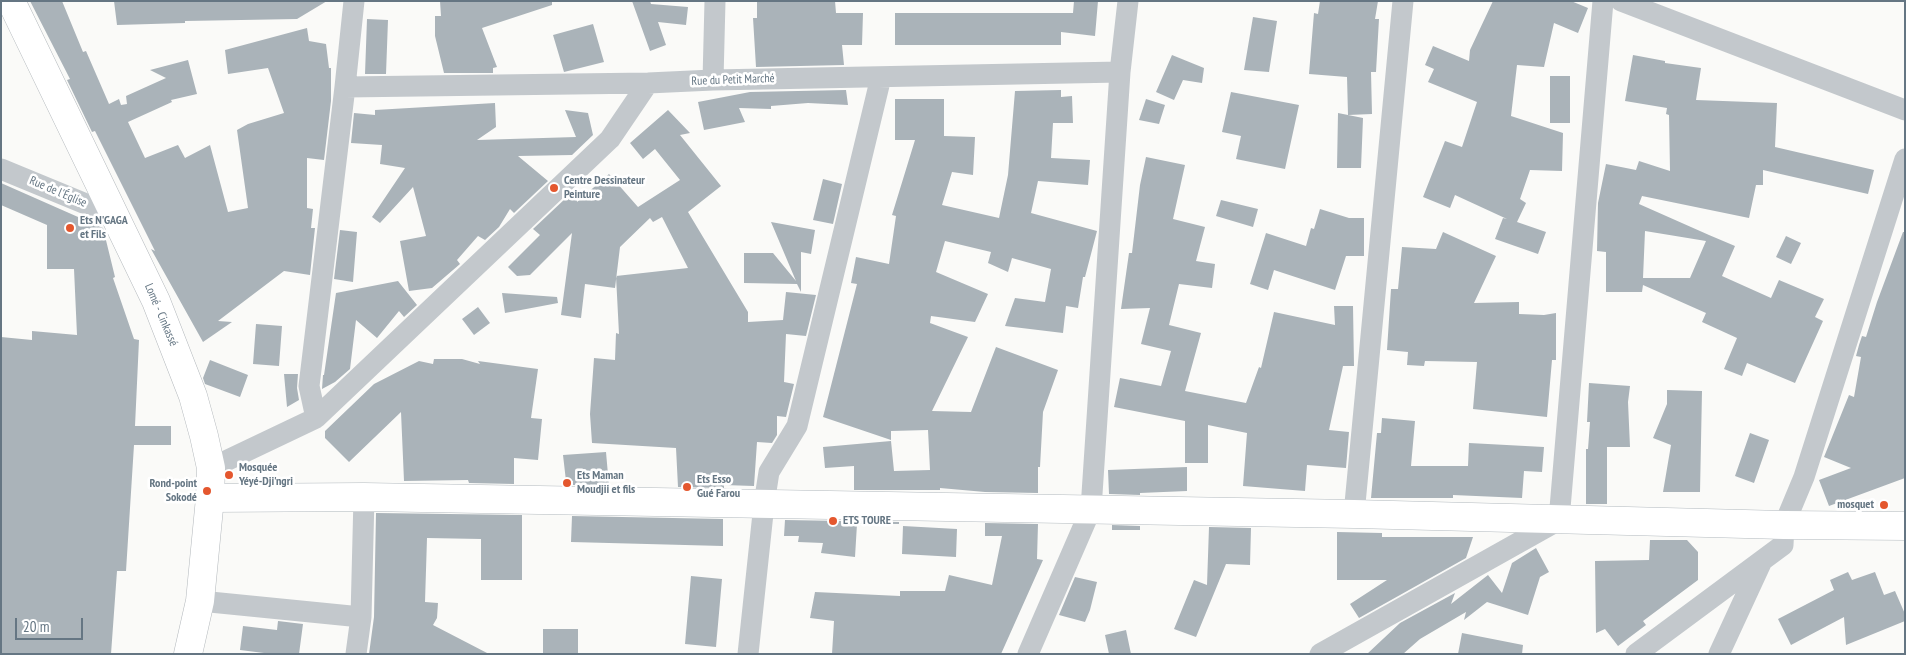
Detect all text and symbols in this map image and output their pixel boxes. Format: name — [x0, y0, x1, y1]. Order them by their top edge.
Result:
street label: Rue du Petit Marché — [691, 71, 775, 89]
street label: Rue de l'Église — [27, 173, 89, 211]
place label: Centre Dessinateur Peinture — [564, 174, 645, 202]
marker: Centre Dessinateur Peinture — [548, 182, 560, 194]
place label: Ets N'GAGA et Fils — [80, 214, 128, 242]
marker: Ets N'GAGA et Fils — [64, 222, 76, 234]
street label: Lomé - Cinkassé — [141, 281, 181, 349]
place label: Mosquée Yéyé-Dji'ngri — [239, 461, 293, 489]
marker: Mosquée Yéyé-Dji'ngri — [223, 469, 235, 481]
place label: Ets Maman Moudjii et fils — [577, 469, 635, 497]
place label: Ets Esso Gué Farou — [697, 473, 740, 501]
place label: Rond-point Sokodé — [150, 477, 197, 505]
marker: Ets Maman Moudjii et fils — [561, 477, 573, 489]
marker: Ets Esso Gué Farou — [681, 481, 693, 493]
marker: Rond-point Sokodé — [201, 485, 213, 497]
place label: mosquet — [1837, 498, 1874, 512]
marker: mosquet — [1878, 499, 1890, 511]
place label: ETS TOURE — [843, 514, 891, 528]
marker: ETS TOURE — [827, 515, 839, 527]
scale bar — [18, 608, 85, 640]
text: 20 m — [23, 617, 49, 636]

